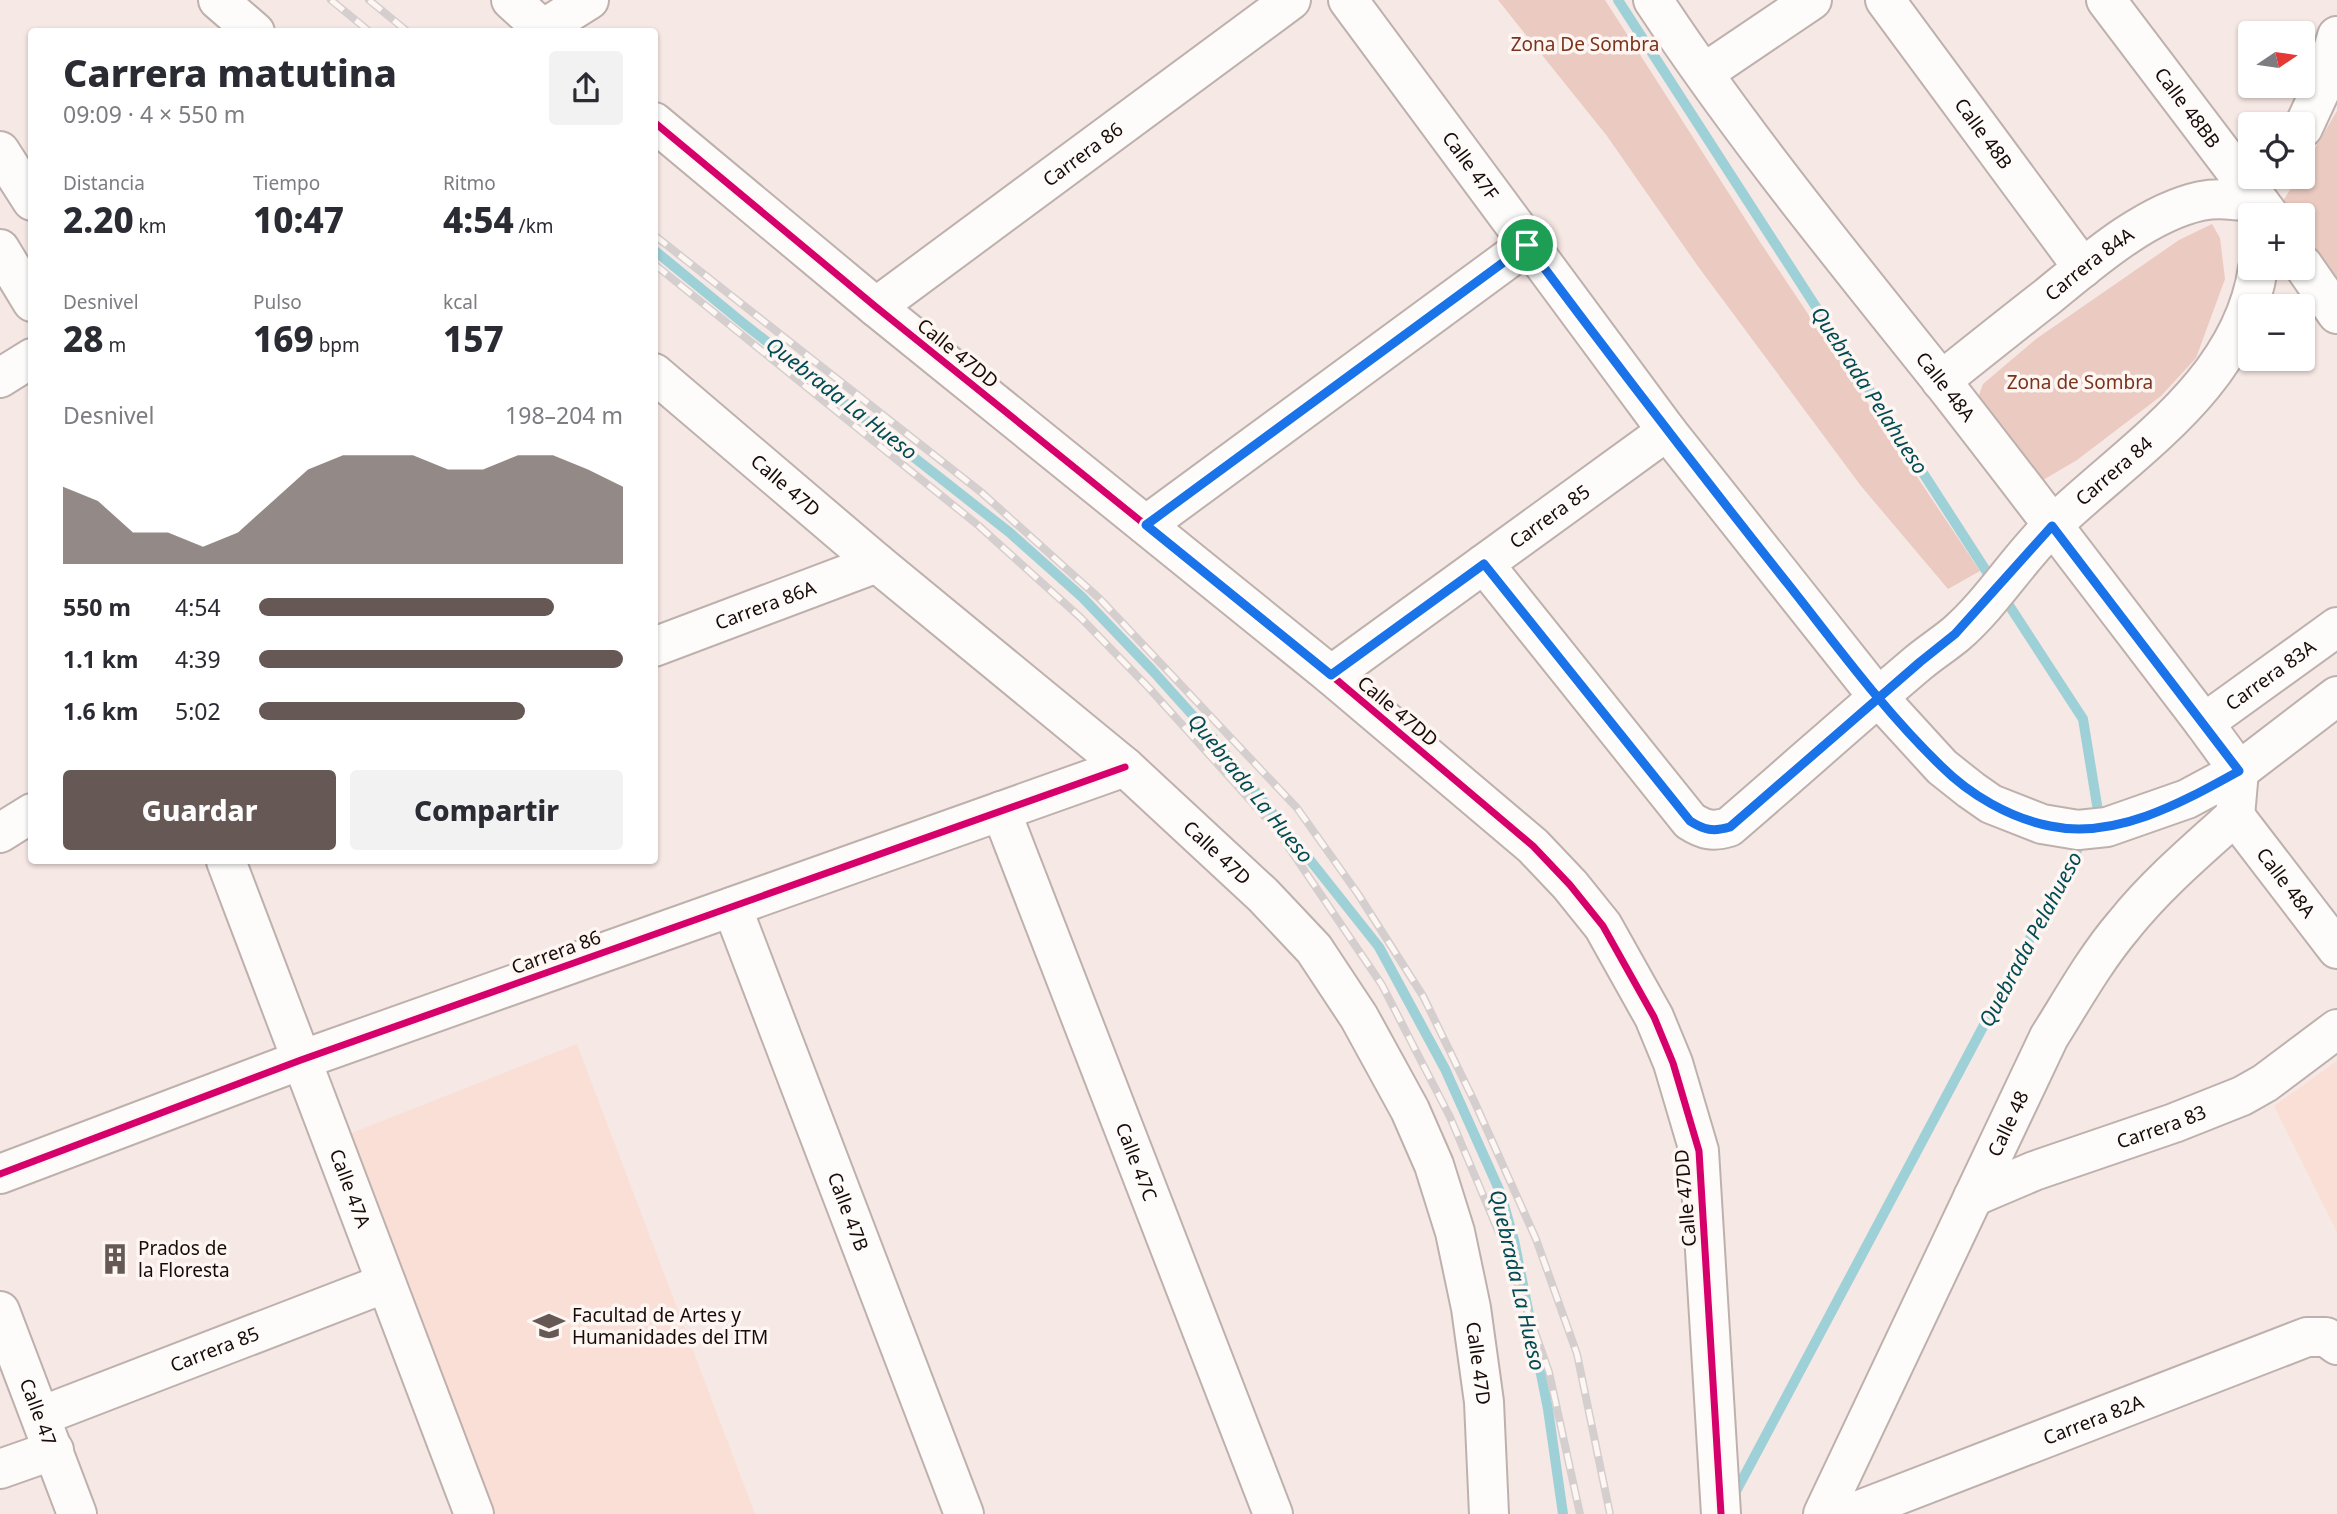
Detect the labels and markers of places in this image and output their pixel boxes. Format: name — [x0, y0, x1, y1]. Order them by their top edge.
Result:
pin — [1497, 215, 1557, 275]
place label: Prados de la Floresta — [138, 1235, 230, 1283]
building icon: Prados de la Floresta — [98, 1242, 132, 1276]
place label: Facultad de Artes y Humanidades del ITM — [572, 1302, 768, 1350]
school or university icon: Facultad de Artes y Humanidades del ITM — [532, 1309, 566, 1343]

